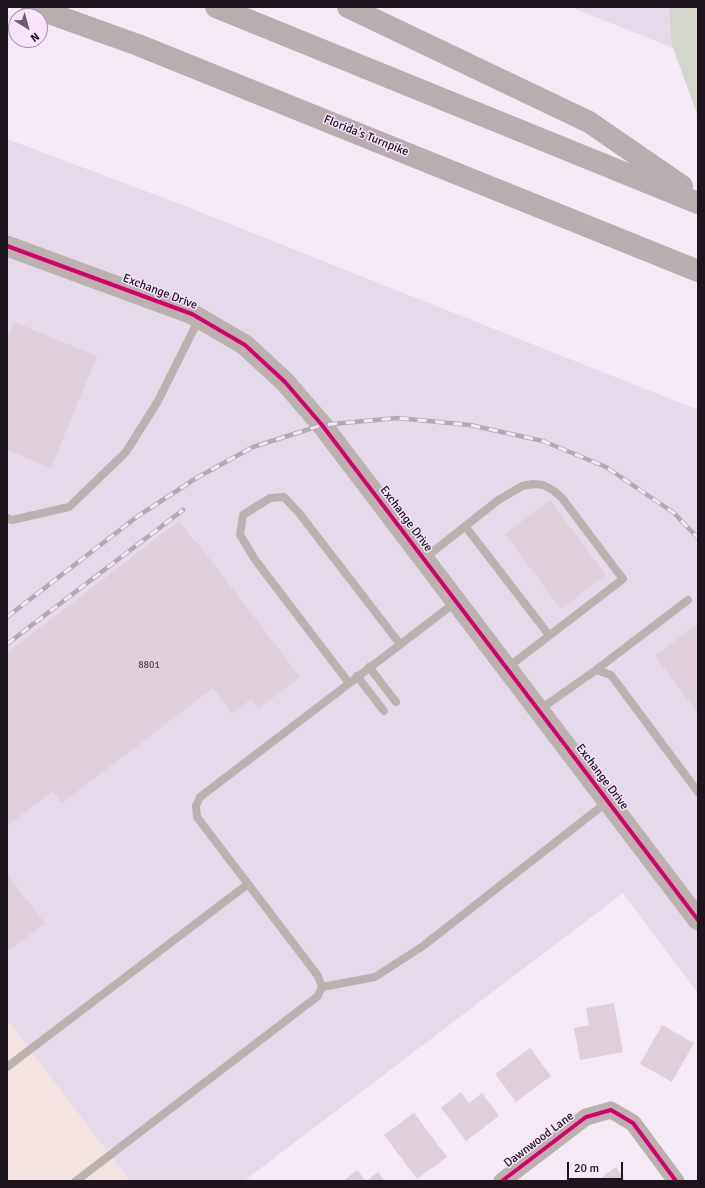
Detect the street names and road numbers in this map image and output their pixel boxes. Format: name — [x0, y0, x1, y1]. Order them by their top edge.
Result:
street label: Florida's Turnpike — [321, 112, 411, 160]
street label: Exchange Drive — [121, 271, 199, 313]
street label: Exchange Drive — [377, 483, 435, 555]
street label: Exchange Drive — [573, 741, 631, 813]
street label: Dawnwood Lane — [501, 1109, 577, 1171]

